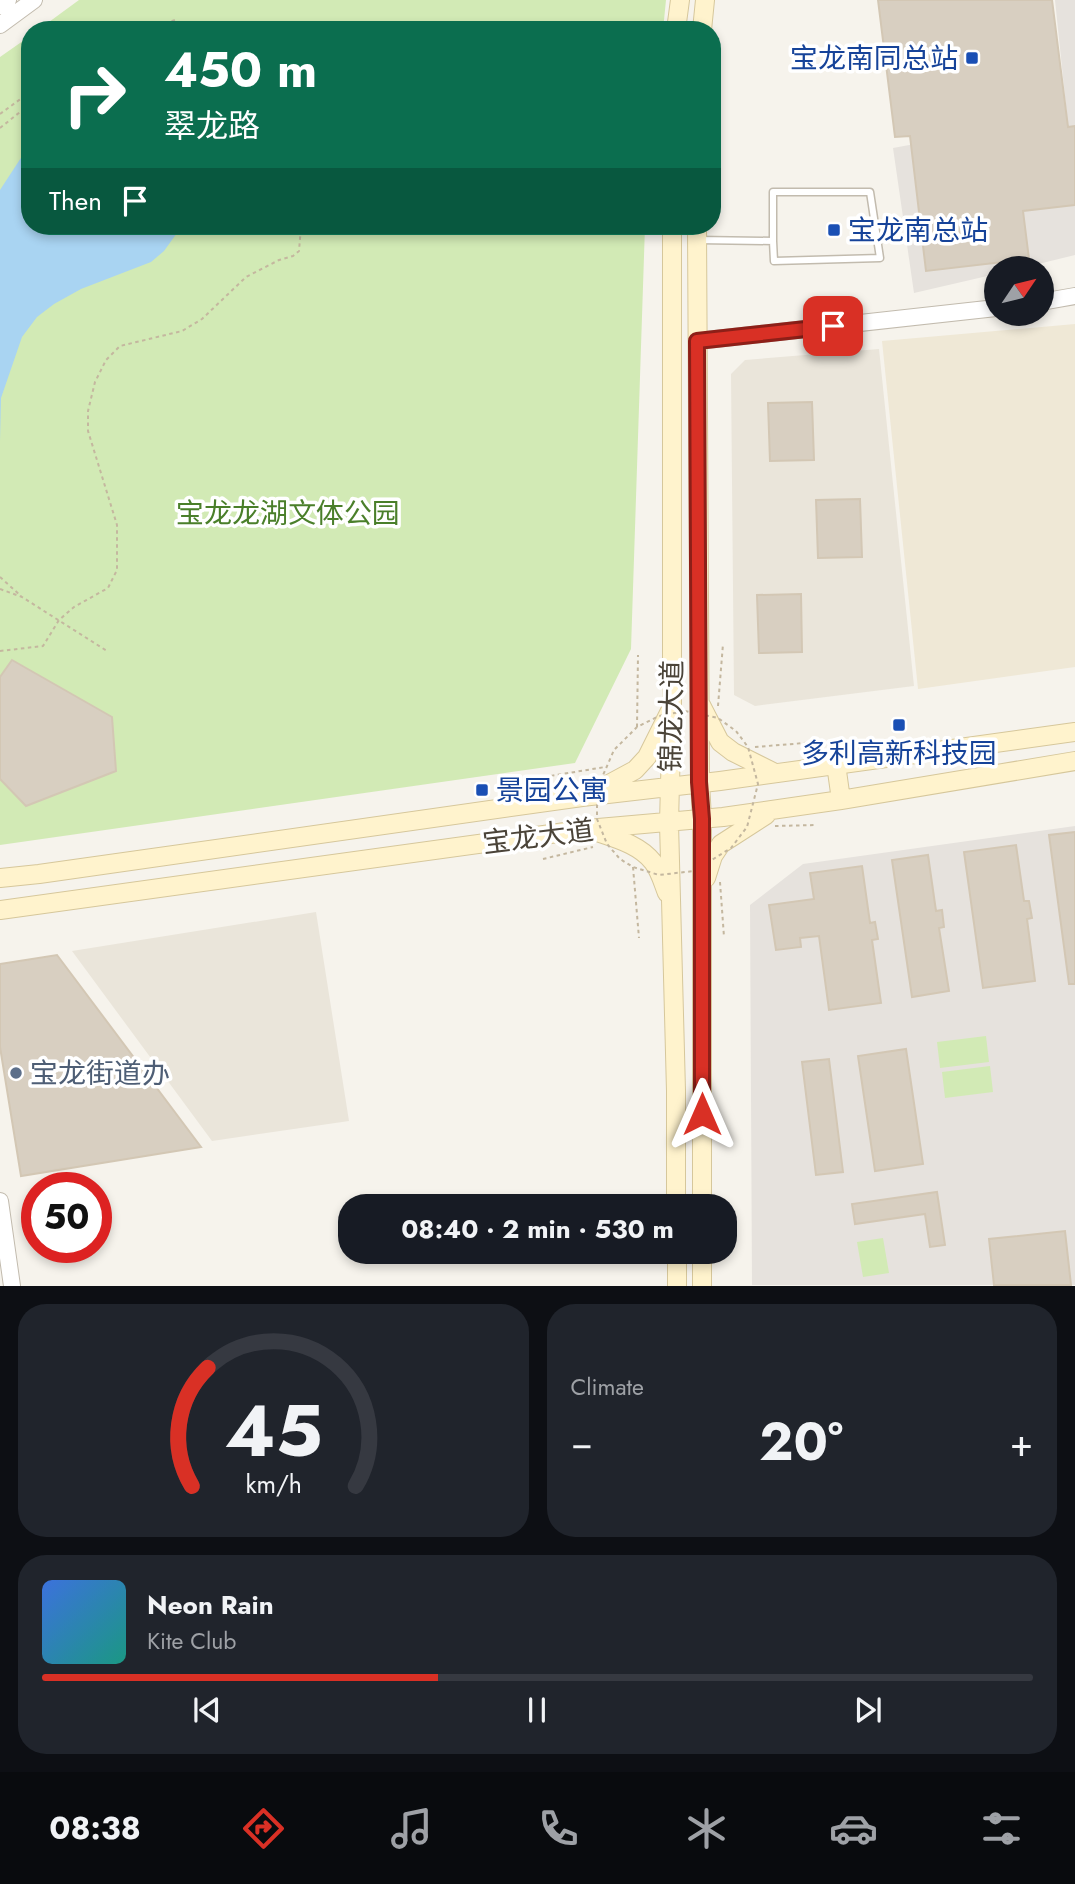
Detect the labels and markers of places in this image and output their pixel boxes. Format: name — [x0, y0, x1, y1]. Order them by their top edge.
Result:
place label: 宝龙南同总站 — [790, 38, 958, 79]
marker: 宝龙南同总站 — [964, 50, 980, 66]
place label: 宝龙南总站 — [848, 210, 988, 251]
marker: 宝龙南总站 — [826, 222, 842, 238]
pin — [803, 296, 863, 356]
marker: 多利高新科技园 — [891, 717, 907, 733]
place label: 多利高新科技园 — [801, 733, 997, 774]
place label: 景园公寓 — [496, 770, 608, 811]
marker: 景园公寓 — [474, 782, 490, 798]
place label: 宝龙街道办 — [30, 1053, 170, 1094]
marker: 宝龙街道办 — [8, 1065, 24, 1081]

